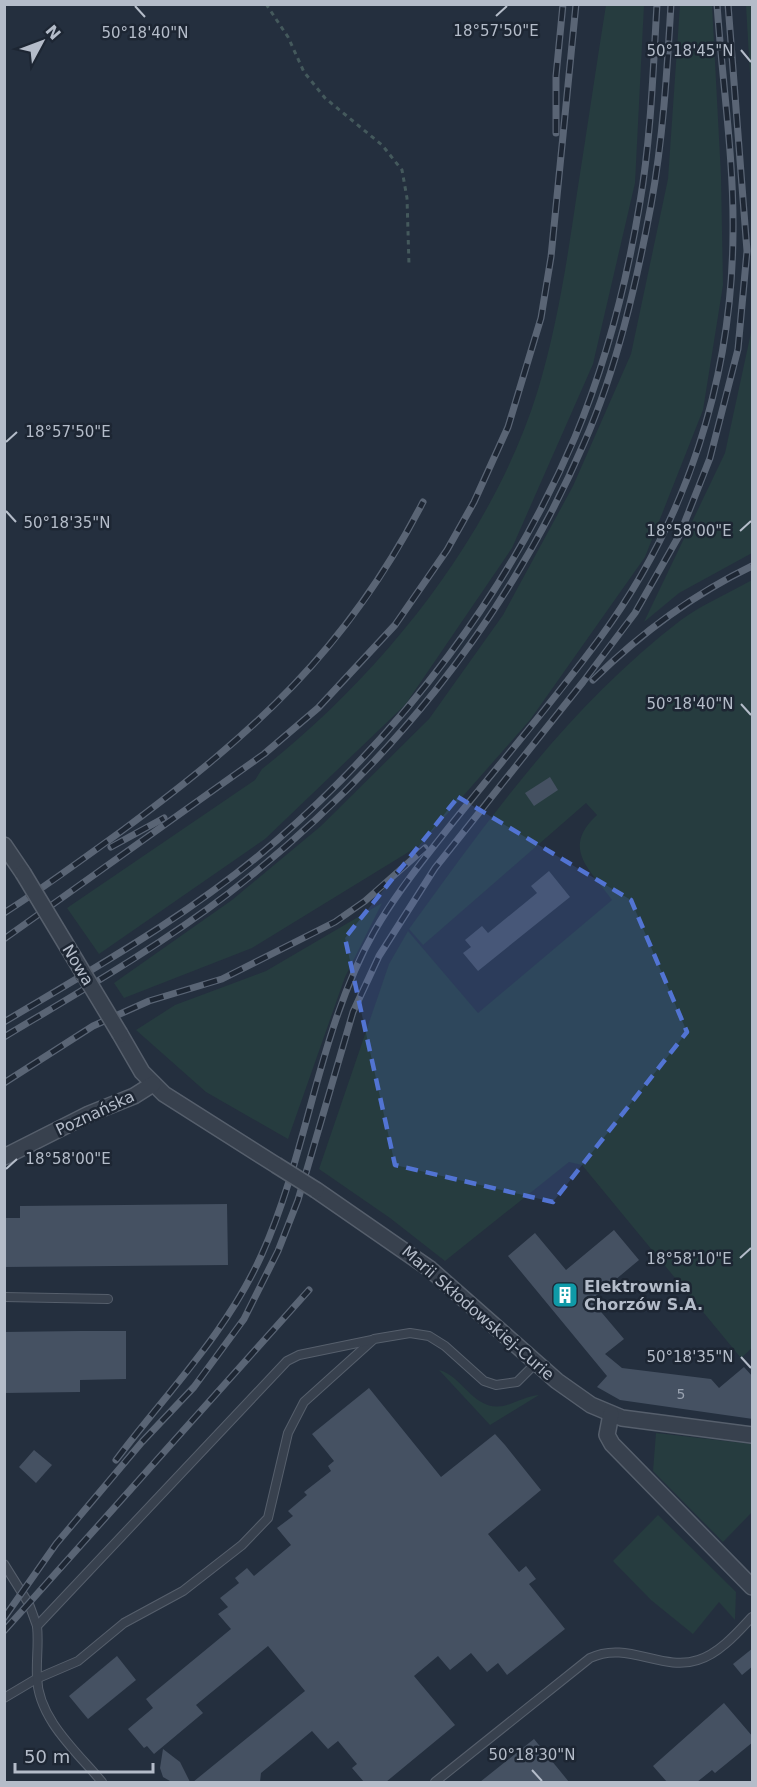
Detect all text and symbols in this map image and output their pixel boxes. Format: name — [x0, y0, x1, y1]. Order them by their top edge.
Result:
north arrow — [12, 12, 72, 72]
text: N — [41, 21, 65, 44]
text: 18°57'50"E — [453, 22, 539, 40]
text: 50°18'40"N — [101, 24, 189, 42]
text: 50°18'45"N — [646, 42, 734, 60]
text: 18°57'50"E — [25, 423, 111, 441]
text: 50°18'35"N — [23, 514, 111, 532]
text: 18°58'00"E — [646, 522, 732, 540]
text: 50°18'40"N — [646, 695, 734, 713]
street label: Nowa — [58, 941, 98, 989]
street label: Poznańska — [53, 1087, 137, 1139]
text: 18°58'00"E — [25, 1150, 111, 1168]
street label: Marii Skłodowskiej-Curie — [398, 1242, 558, 1384]
text: 18°58'10"E — [646, 1250, 732, 1268]
place label: Elektrownia Chorzów S.A. — [584, 1277, 703, 1314]
building icon: Elektrownia Chorzów S.A. — [550, 1280, 580, 1310]
text: 50°18'35"N — [646, 1348, 734, 1366]
house number: 5 — [677, 1386, 685, 1402]
scale bar — [15, 1736, 153, 1774]
text: 50 m — [24, 1746, 70, 1767]
text: 50°18'30"N — [488, 1746, 576, 1764]

